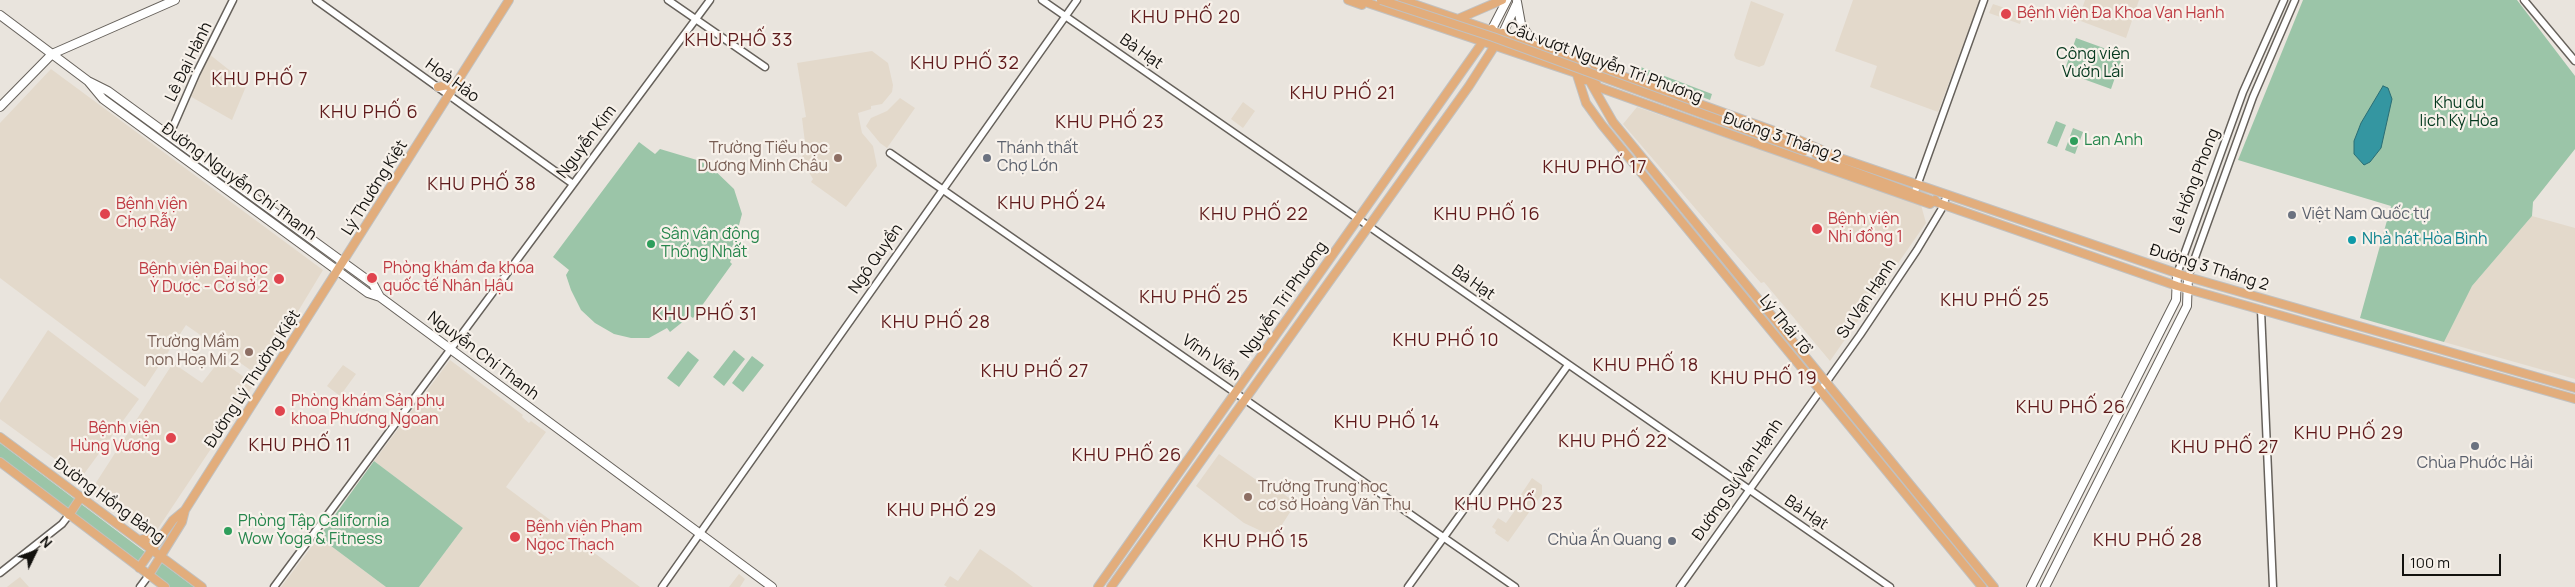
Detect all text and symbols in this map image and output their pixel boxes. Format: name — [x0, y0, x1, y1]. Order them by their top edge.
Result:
place label: Bệnh viện Đa Khoa Vạn Hạnh — [2017, 4, 2224, 24]
district label: KHU PHỐ 20 — [1130, 7, 1242, 29]
marker: Bệnh viện Đa Khoa Vạn Hạnh — [1999, 7, 2013, 21]
street label: Cầu vượt Nguyễn Tri Phương — [1503, 18, 1705, 108]
street label: Lê Đại Hành — [162, 19, 216, 105]
district label: KHU PHỐ 33 — [683, 30, 795, 52]
street label: Bà Hạt — [1116, 30, 1166, 74]
park label: Công viên Vườn Lài — [2056, 45, 2130, 83]
district label: KHU PHỐ 32 — [909, 53, 1021, 75]
street label: Hoà Hảo — [421, 55, 483, 107]
district label: KHU PHỐ 7 — [210, 69, 310, 91]
district label: KHU PHỐ 21 — [1289, 83, 1397, 105]
park label: Khu du lịch Kỳ Hòa — [2420, 94, 2498, 132]
district label: KHU PHỐ 6 — [318, 102, 420, 124]
street label: Nguyễn Kim — [553, 102, 621, 182]
street label: Đường 3 Tháng 2 — [1721, 109, 1843, 167]
district label: KHU PHỐ 23 — [1054, 112, 1166, 134]
street label: Đường Nguyễn Chí Thanh — [158, 119, 320, 245]
street label: Lê Hồng Phong — [2166, 126, 2224, 236]
place label: Lan Anh — [2084, 131, 2143, 151]
marker: Lan Anh — [2068, 135, 2080, 147]
street label: Lý Thường Kiệt — [338, 137, 412, 239]
place label: Trường Tiểu học Dương Minh Châu — [697, 139, 828, 177]
place label: Thánh thất Chợ Lớn — [997, 139, 1078, 177]
marker: Trường Tiểu học Dương Minh Châu — [832, 152, 844, 164]
marker: Thánh thất Chợ Lớn — [981, 152, 993, 164]
district label: KHU PHỐ 17 — [1541, 157, 1649, 179]
district label: KHU PHỐ 38 — [426, 174, 538, 196]
district label: KHU PHỐ 24 — [996, 193, 1108, 215]
place label: Bệnh viện Chợ Rẫy — [116, 195, 188, 233]
district label: KHU PHỐ 22 — [1198, 204, 1310, 226]
district label: KHU PHỐ 16 — [1432, 204, 1542, 226]
place label: Việt Nam Quốc tự — [2302, 205, 2429, 225]
marker: Bệnh viện Chợ Rẫy — [98, 207, 112, 221]
marker: Việt Nam Quốc tự — [2286, 209, 2298, 221]
place label: Bệnh viện Nhi đồng 1 — [1828, 210, 1903, 248]
street label: Ngô Quyền — [845, 220, 907, 298]
marker: Bệnh viện Nhi đồng 1 — [1810, 222, 1824, 236]
place label: Sân vận động Thống Nhất — [661, 225, 760, 263]
place label: Nhà hát Hòa Bình — [2362, 230, 2488, 250]
marker: Nhà hát Hòa Bình — [2346, 234, 2358, 246]
marker: Sân vận động Thống Nhất — [645, 238, 657, 250]
street label: Nguyễn Tri Phương — [1236, 238, 1332, 362]
street label: Đường 3 Tháng 2 — [2147, 241, 2271, 295]
street label: Sư Vạn Hạnh — [1833, 256, 1901, 342]
place label: Phòng khám đa khoa quốc tế Nhân Hậu — [383, 259, 534, 297]
place label: Bệnh viện Đại học Y Dược - Cơ sở 2 — [139, 260, 268, 298]
street label: Bà Hạt — [1448, 261, 1498, 305]
marker: Phòng khám đa khoa quốc tế Nhân Hậu — [365, 271, 379, 285]
marker: Bệnh viện Đại học Y Dược - Cơ sở 2 — [272, 272, 286, 286]
district label: KHU PHỐ 25 — [1138, 287, 1250, 309]
district label: KHU PHỐ 25 — [1939, 290, 2051, 312]
street label: Lý Thái Tổ — [1755, 291, 1815, 359]
district label: KHU PHỐ 31 — [651, 304, 759, 326]
street label: Đường Lý Thường Kiệt — [201, 306, 305, 452]
street label: Nguyễn Chí Thanh — [423, 308, 543, 404]
district label: KHU PHỐ 28 — [880, 312, 992, 334]
district label: KHU PHỐ 10 — [1391, 330, 1501, 352]
street label: Vĩnh Viễn — [1178, 331, 1244, 385]
place label: Trường Mầm non Hoạ Mi 2 — [145, 333, 239, 371]
marker: Trường Mầm non Hoạ Mi 2 — [243, 346, 255, 358]
district label: KHU PHỐ 18 — [1591, 355, 1701, 377]
district label: KHU PHỐ 27 — [980, 361, 1090, 383]
district label: KHU PHỐ 19 — [1709, 368, 1819, 390]
place label: Phòng khám Sản phụ khoa Phương Ngoan — [291, 392, 445, 430]
district label: KHU PHỐ 26 — [2015, 397, 2127, 419]
marker: Phòng khám Sản phụ khoa Phương Ngoan — [273, 404, 287, 418]
district label: KHU PHỐ 14 — [1332, 412, 1442, 434]
street label: Đường Sư Vạn Hạnh — [1689, 416, 1787, 544]
place label: Bệnh viện Hùng Vương — [70, 419, 160, 457]
district label: KHU PHỐ 29 — [2293, 423, 2405, 445]
marker: Bệnh viện Hùng Vương — [164, 431, 178, 445]
district label: KHU PHỐ 22 — [1557, 431, 1669, 453]
district label: KHU PHỐ 11 — [247, 435, 353, 457]
district label: KHU PHỐ 27 — [2170, 437, 2280, 459]
marker: Chùa Phước Hải — [2469, 440, 2481, 452]
district label: KHU PHỐ 26 — [1071, 445, 1183, 467]
street label: Đường Hồng Bàng — [50, 454, 168, 548]
place label: Chùa Phước Hải — [2417, 454, 2533, 474]
place label: Trường Trung học cơ sở Hoàng Văn Thụ — [1258, 478, 1411, 516]
marker: Trường Trung học cơ sở Hoàng Văn Thụ — [1242, 491, 1254, 503]
street label: Bà Hạt — [1781, 492, 1831, 534]
district label: KHU PHỐ 23 — [1453, 494, 1565, 516]
district label: KHU PHỐ 29 — [886, 500, 998, 522]
place label: Phòng Tập California Wow Yoga & Fitness — [238, 512, 389, 550]
place label: Bệnh viện Phạm Ngọc Thạch — [526, 518, 642, 556]
marker: Phòng Tập California Wow Yoga & Fitness — [222, 525, 234, 537]
north arrow — [10, 527, 60, 577]
marker: Bệnh viện Phạm Ngọc Thạch — [508, 530, 522, 544]
district label: KHU PHỐ 28 — [2092, 530, 2204, 552]
district label: KHU PHỐ 15 — [1202, 531, 1310, 553]
place label: Chùa Ấn Quang — [1548, 531, 1662, 551]
text: N — [36, 532, 57, 552]
marker: Chùa Ấn Quang — [1666, 535, 1678, 547]
scale bar — [2405, 544, 2504, 576]
text: 100 m — [2410, 552, 2450, 573]

